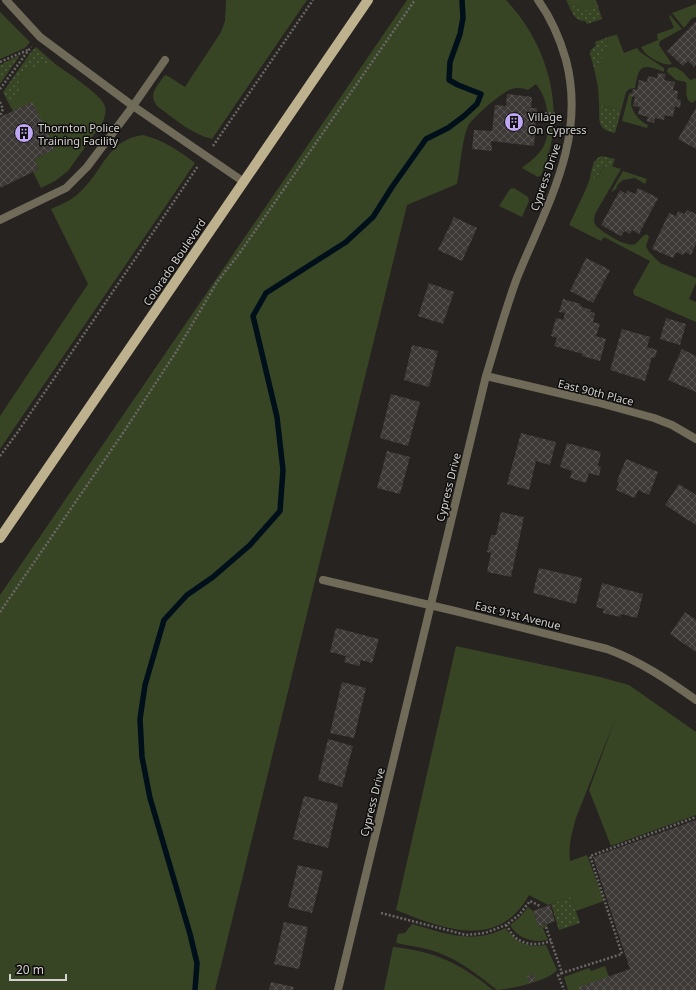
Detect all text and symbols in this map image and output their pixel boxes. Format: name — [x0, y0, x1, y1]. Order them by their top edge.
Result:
place label: Village On Cypress — [528, 109, 587, 137]
building icon: Village On Cypress — [503, 111, 525, 133]
place label: Thornton Police Training Facility — [38, 120, 120, 148]
building icon: Thornton Police Training Facility — [13, 122, 35, 144]
street label: Cypress Drive — [526, 141, 564, 213]
street label: Colorado Boulevard — [139, 215, 209, 309]
street label: East 90th Place — [556, 375, 636, 409]
street label: Cypress Drive — [432, 451, 464, 523]
street label: East 91st Avenue — [474, 597, 562, 633]
street label: Cypress Drive — [356, 766, 388, 838]
scale bar — [10, 956, 66, 982]
text: 20 m — [16, 961, 44, 978]

